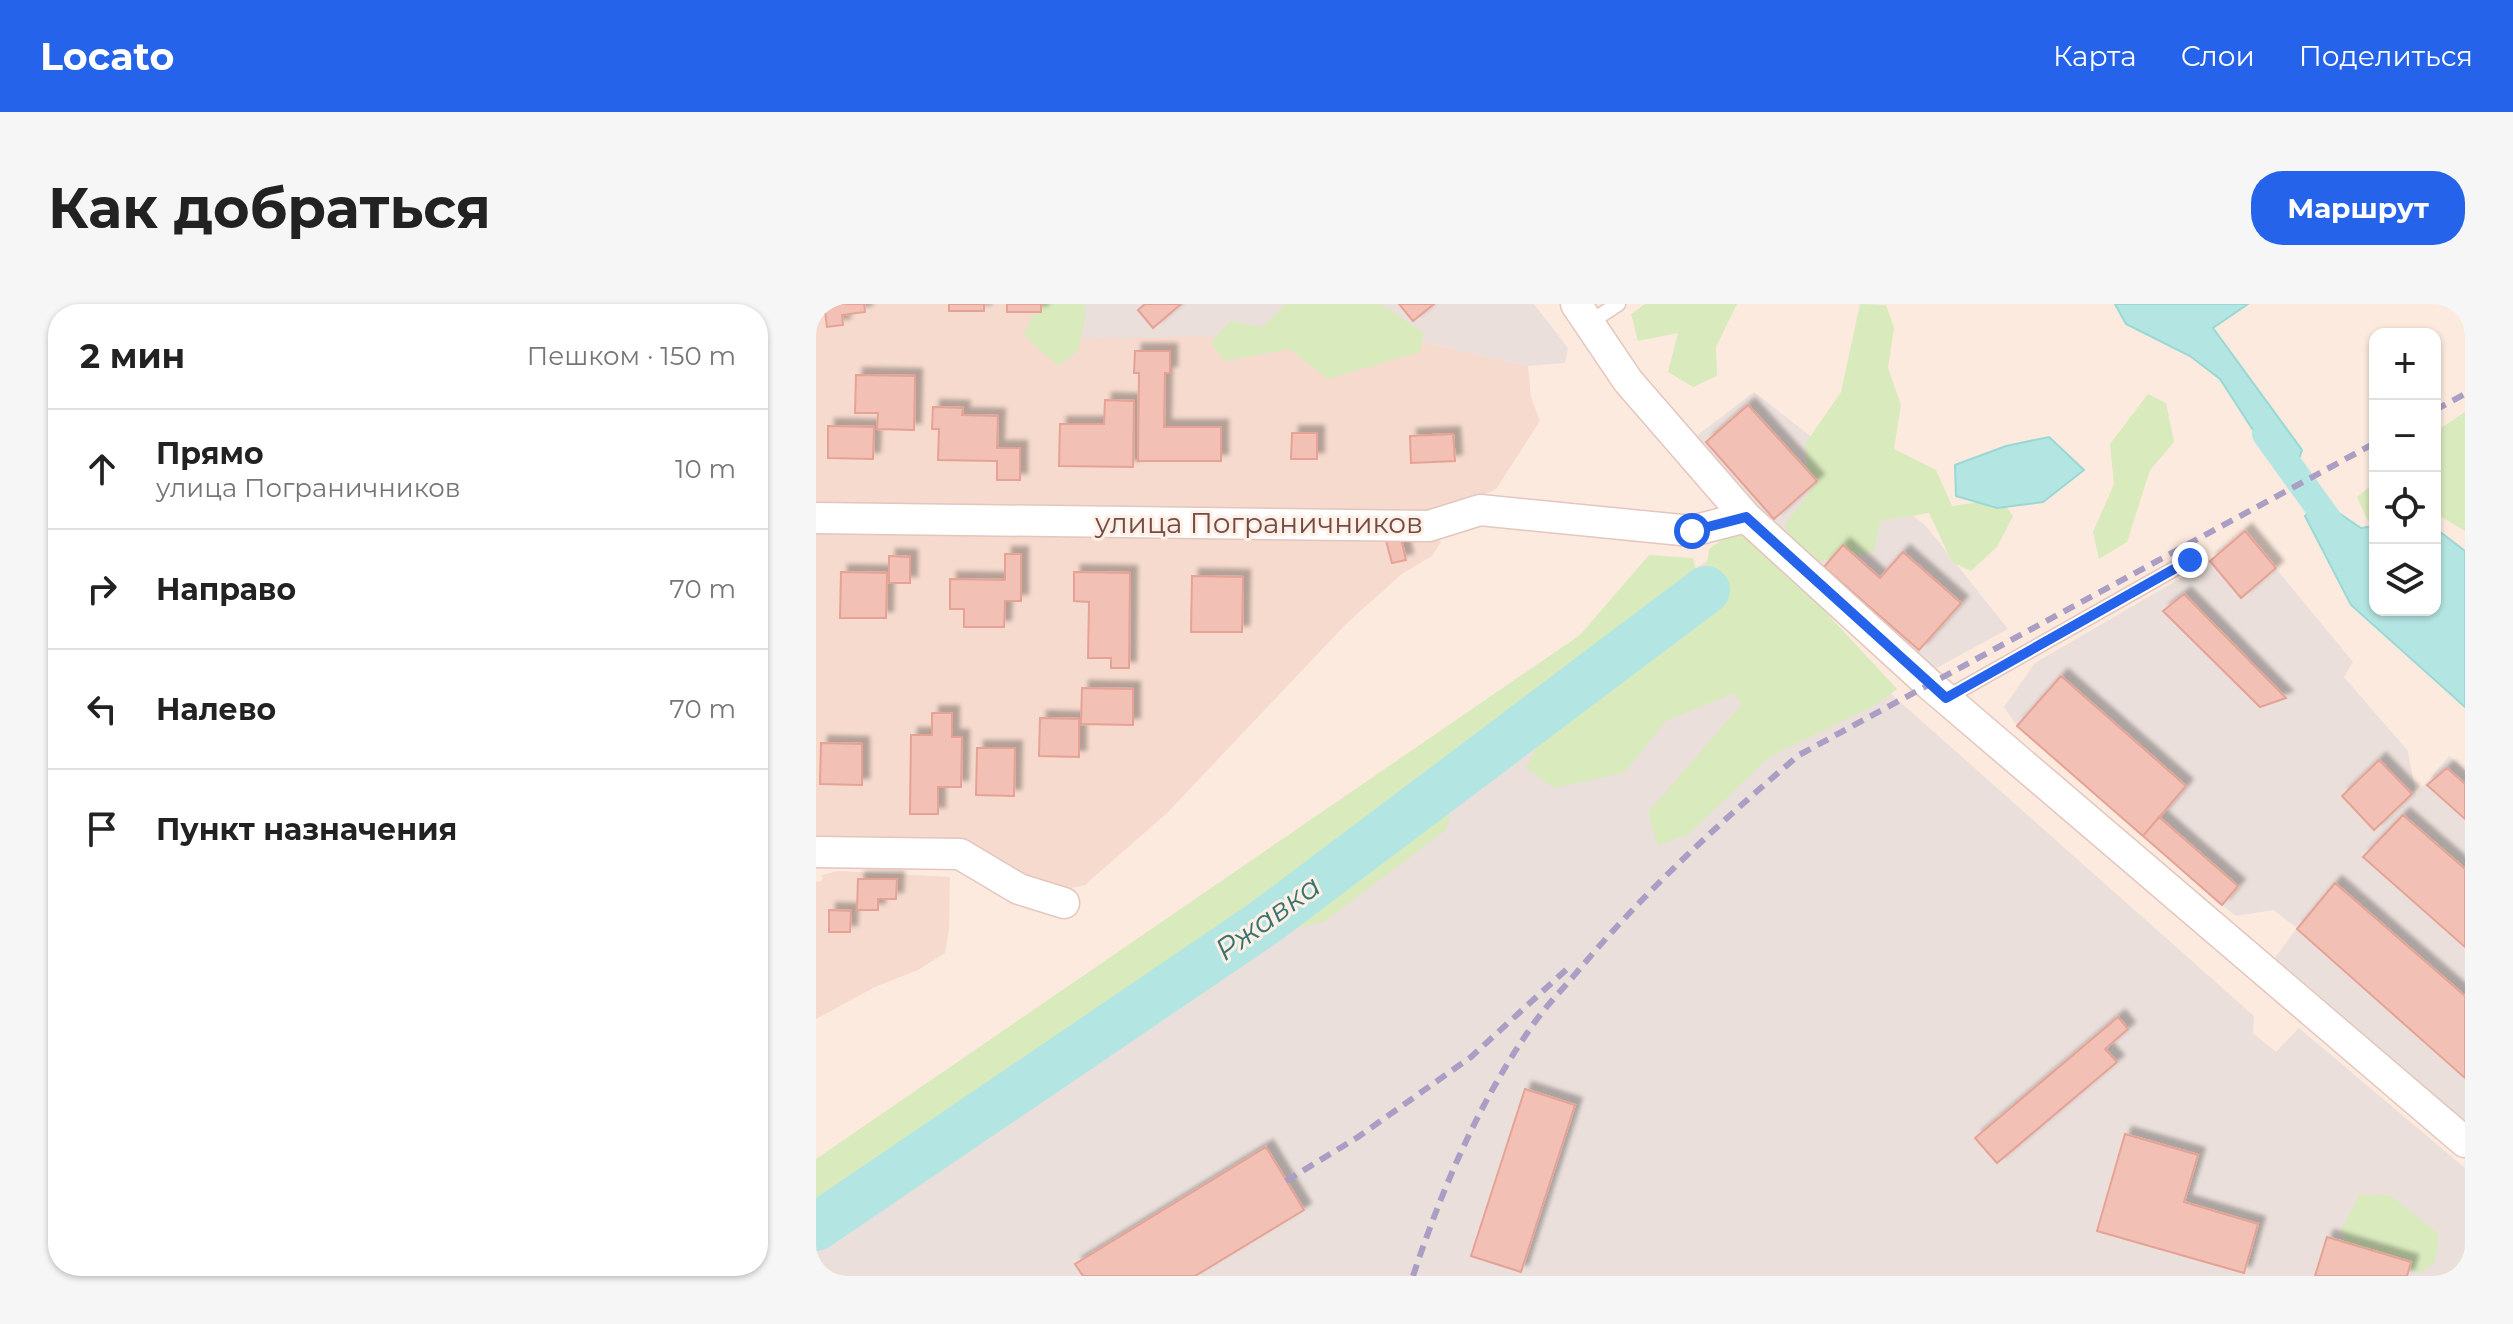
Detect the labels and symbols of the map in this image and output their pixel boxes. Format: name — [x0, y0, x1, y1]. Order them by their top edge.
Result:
street label: улица Пограничников — [1094, 506, 1423, 540]
route start — [1674, 513, 1710, 549]
route end — [2172, 542, 2208, 578]
water label: Ржавка — [1208, 867, 1328, 968]

